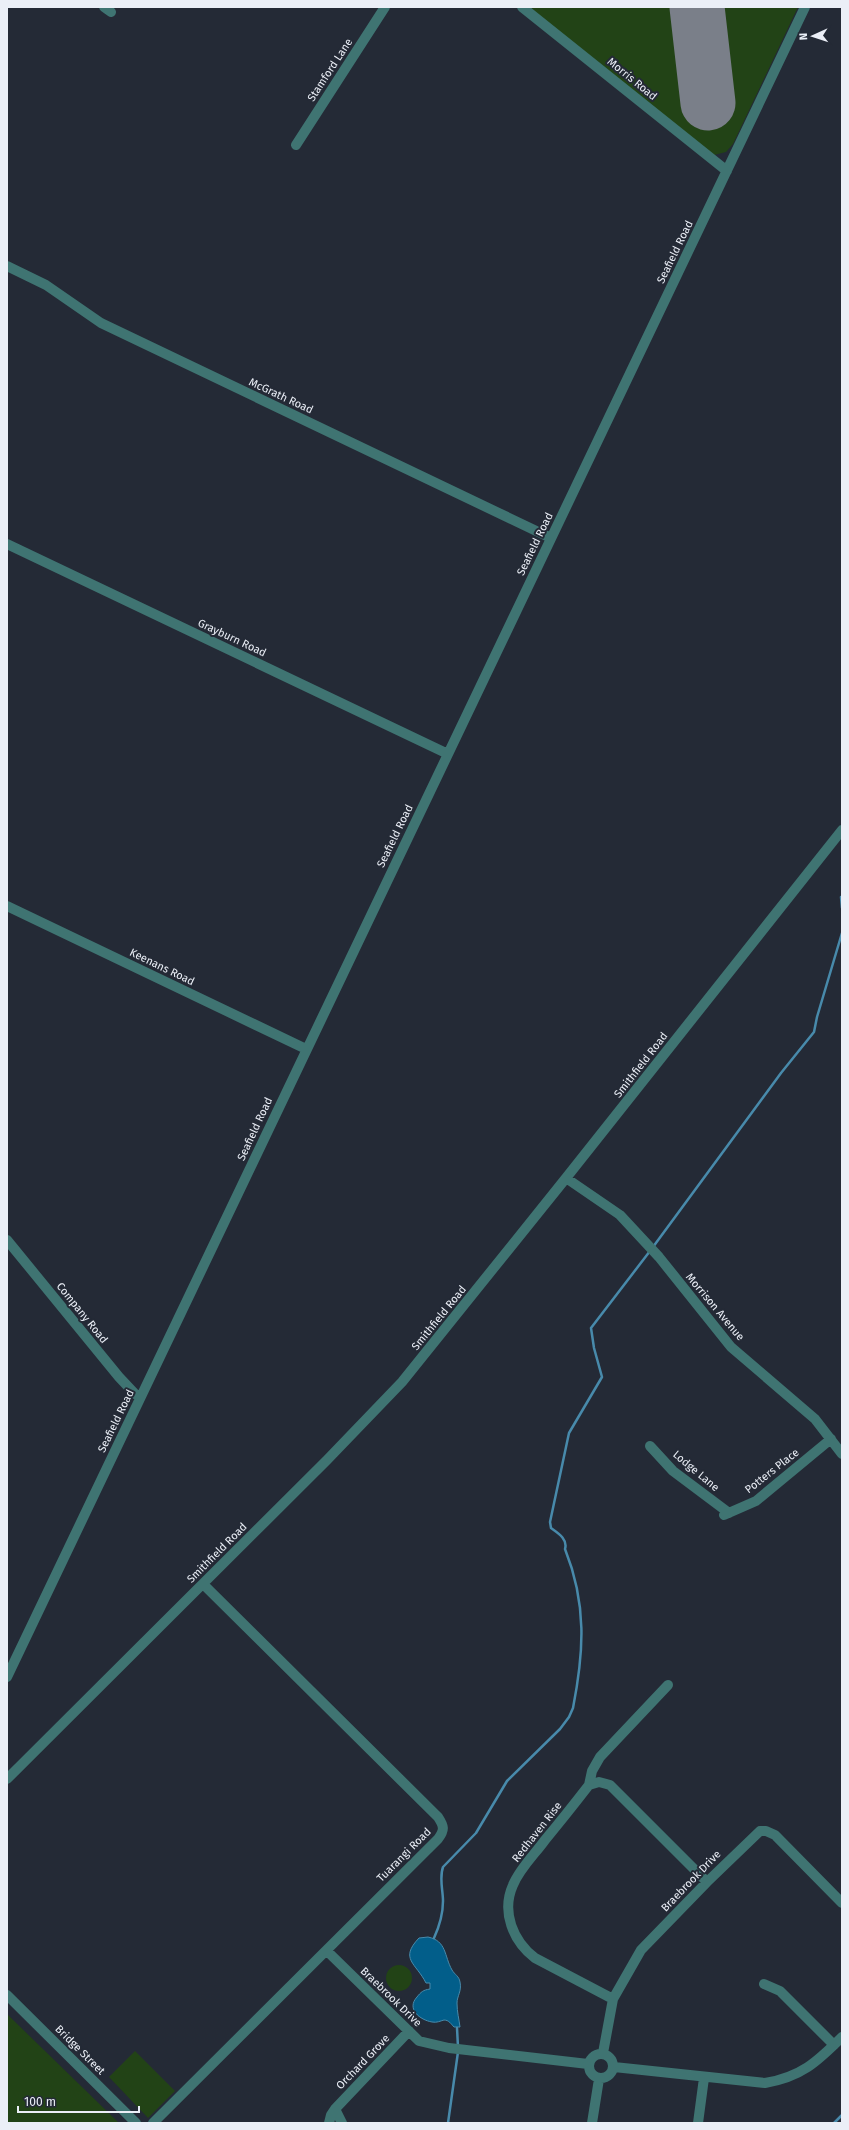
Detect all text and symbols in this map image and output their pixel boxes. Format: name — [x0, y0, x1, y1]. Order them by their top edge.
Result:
north arrow — [793, 16, 833, 56]
text: N — [797, 33, 810, 40]
street label: Stamford Lane — [305, 36, 355, 104]
street label: Morris Road — [605, 55, 659, 103]
street label: Seafield Road — [654, 218, 696, 286]
street label: McGrath Road — [247, 375, 315, 417]
street label: Seafield Road — [514, 510, 556, 578]
street label: Grayburn Road — [196, 616, 268, 660]
street label: Seafield Road — [374, 802, 416, 870]
street label: Keenans Road — [127, 946, 197, 988]
street label: Smithfield Road — [611, 1030, 671, 1100]
street label: Seafield Road — [235, 1095, 275, 1163]
street label: Morrison Avenue — [683, 1271, 747, 1343]
street label: Company Road — [54, 1280, 110, 1346]
street label: Smithfield Road — [409, 1283, 469, 1353]
street label: Seafield Road — [95, 1387, 137, 1455]
street label: Potters Place — [742, 1446, 802, 1496]
street label: Lodge Lane — [670, 1448, 722, 1494]
street label: Smithfield Road — [184, 1520, 250, 1586]
street label: Redhaven Rise — [509, 1799, 565, 1865]
street label: Tuarangi Road — [374, 1825, 434, 1885]
street label: Braebrook Drive — [658, 1848, 724, 1914]
street label: Braebrook Drive — [358, 1964, 424, 2030]
street label: Bridge Street — [52, 2022, 108, 2078]
street label: Orchard Grove — [334, 2032, 392, 2092]
scale bar — [18, 2088, 139, 2114]
text: 100 m — [24, 2095, 56, 2109]

